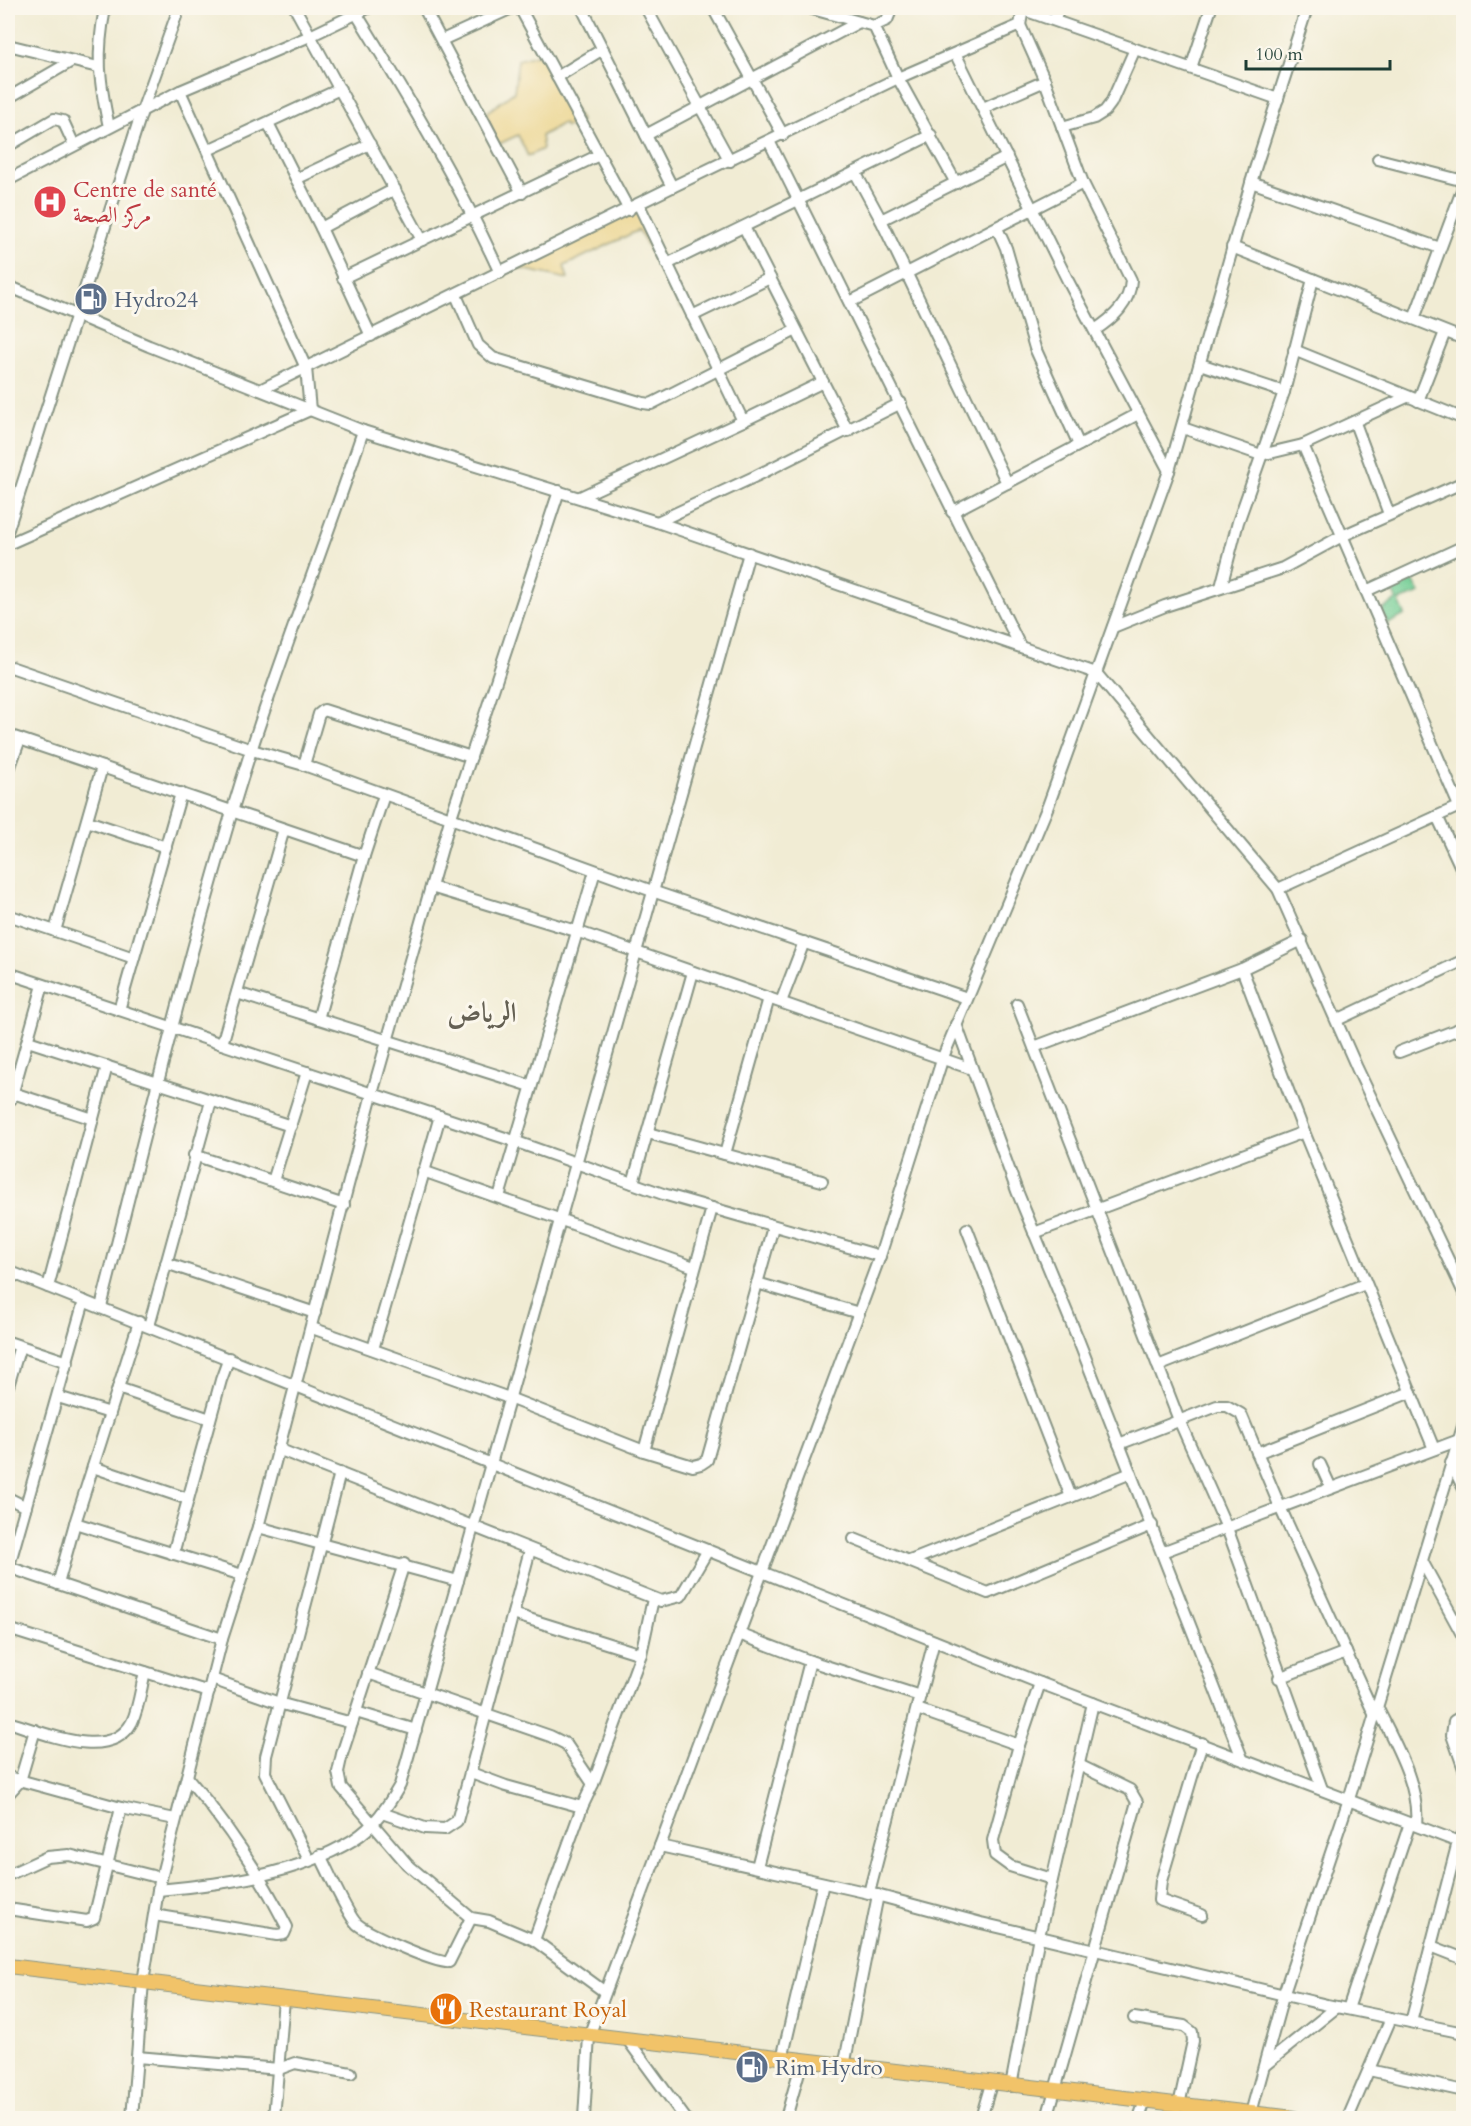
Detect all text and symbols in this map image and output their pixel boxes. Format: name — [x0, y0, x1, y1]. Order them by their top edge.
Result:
scale bar — [1246, 33, 1390, 71]
text: 100 m — [1255, 42, 1303, 67]
place label: Centre de santé مركز الصحة — [73, 175, 217, 230]
hospital icon: Centre de santé مركز الصحة — [32, 184, 68, 220]
fuel station icon: Hydro24 — [73, 281, 109, 317]
place label: Hydro24 — [114, 285, 198, 315]
district label: الرياض — [447, 994, 517, 1032]
restaurant icon: Restaurant Royal — [428, 1991, 464, 2027]
place label: Restaurant Royal — [469, 1995, 627, 2025]
fuel station icon: Rim Hydro — [734, 2049, 770, 2085]
place label: Rim Hydro — [775, 2053, 883, 2083]

